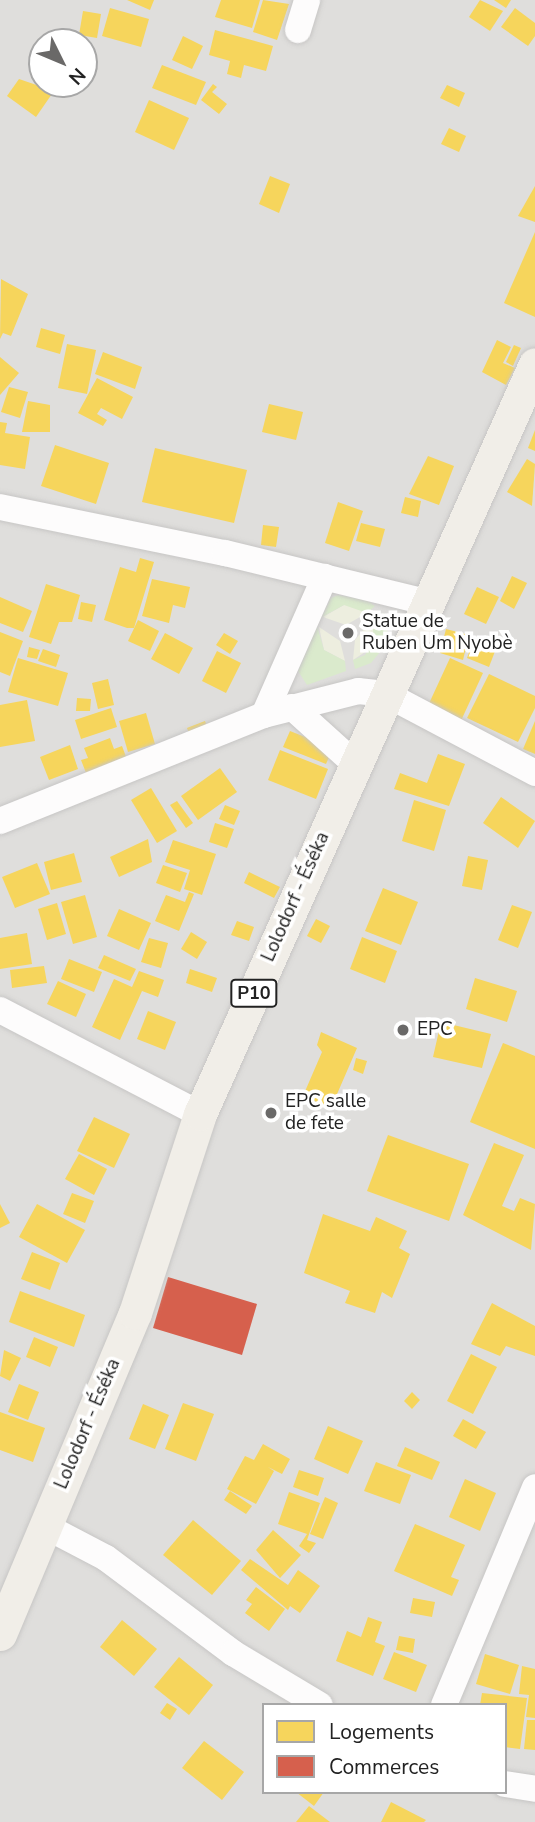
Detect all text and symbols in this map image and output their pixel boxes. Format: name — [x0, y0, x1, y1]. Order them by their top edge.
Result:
north arrow — [28, 28, 98, 98]
text: N — [63, 62, 91, 90]
place label: Statue de Ruben Um Nyobè — [362, 611, 513, 655]
marker: Statue de Ruben Um Nyobè — [340, 625, 356, 641]
street label: Lolodorf - Éséka — [257, 829, 335, 965]
road number: P10 — [230, 978, 278, 1008]
place label: EPC — [417, 1019, 453, 1041]
marker: EPC — [395, 1022, 411, 1038]
place label: EPC salle de fete — [285, 1091, 366, 1135]
marker: EPC salle de fete — [263, 1105, 279, 1121]
street label: Lolodorf - Éséka — [50, 1355, 126, 1493]
legend — [262, 1703, 507, 1794]
text: Logements — [329, 1718, 434, 1746]
text: Commerces — [329, 1753, 439, 1781]

